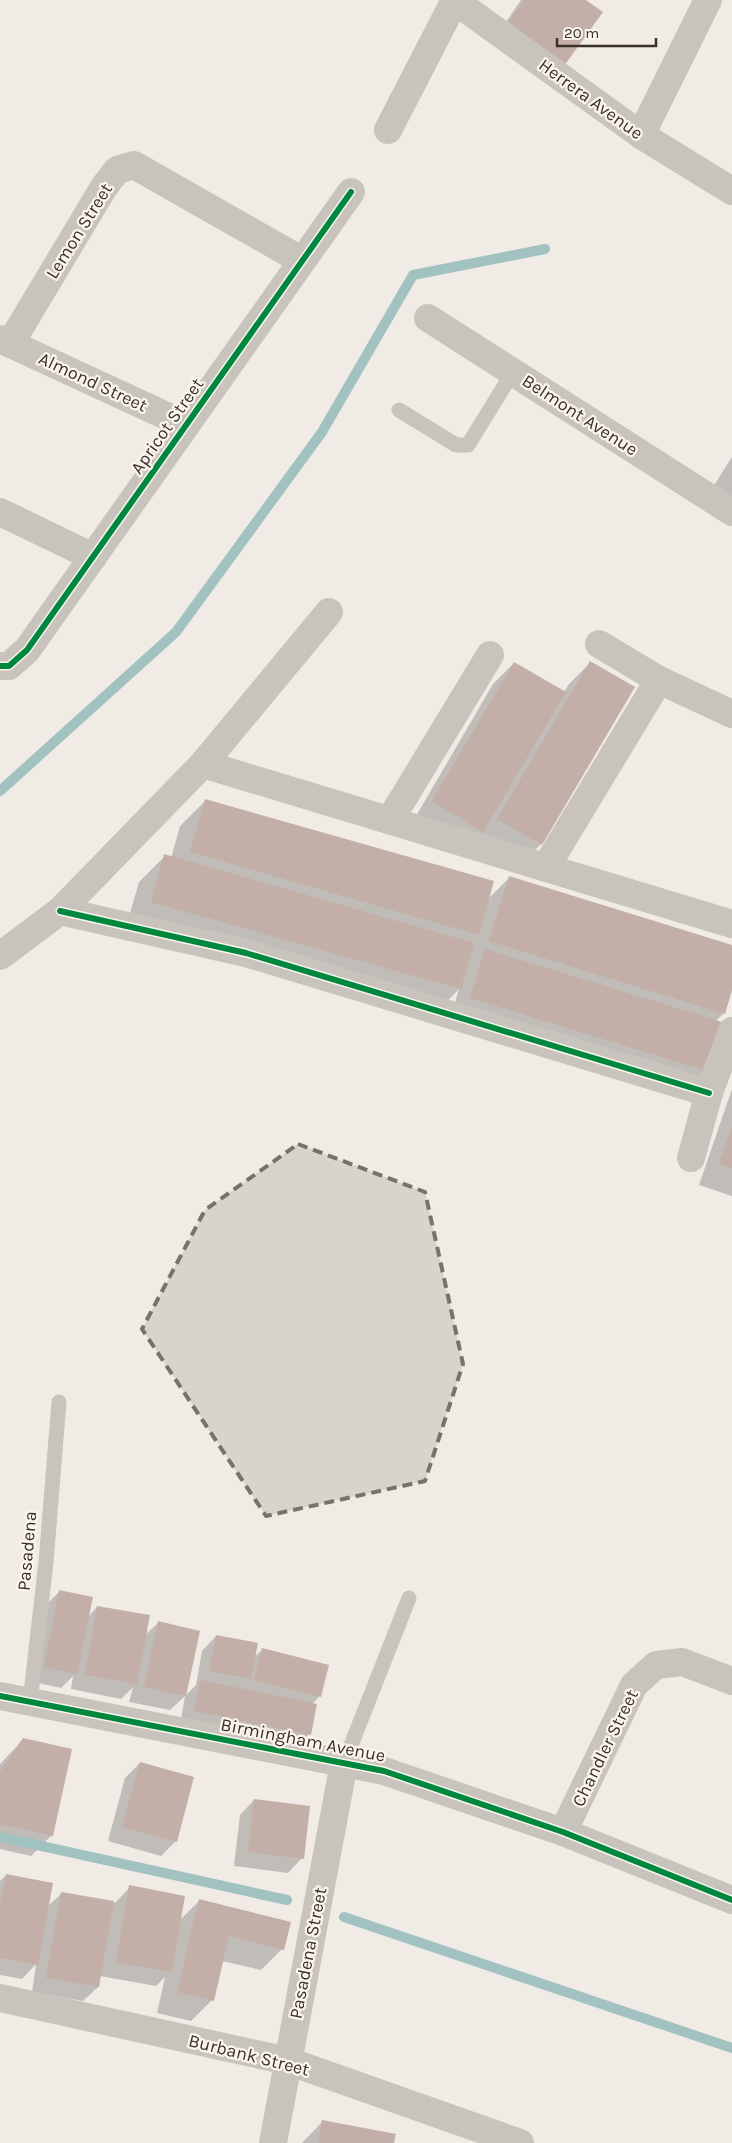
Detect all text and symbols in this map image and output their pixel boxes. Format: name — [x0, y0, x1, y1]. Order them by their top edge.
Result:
scale bar — [557, 15, 656, 47]
text: 20 m — [564, 24, 599, 42]
street label: Herrera Avenue — [535, 54, 647, 144]
street label: Lemon Street — [41, 179, 117, 283]
street label: Almond Street — [35, 347, 151, 417]
street label: Belmont Avenue — [518, 369, 642, 461]
street label: Apricot Street — [126, 374, 208, 478]
street label: Pasadena — [13, 1510, 41, 1592]
street label: Chandler Street — [567, 1686, 643, 1810]
street label: Birmingham Avenue — [219, 1713, 387, 1767]
street label: Pasadena Street — [284, 1885, 332, 2021]
street label: Burbank Street — [186, 2029, 312, 2081]

